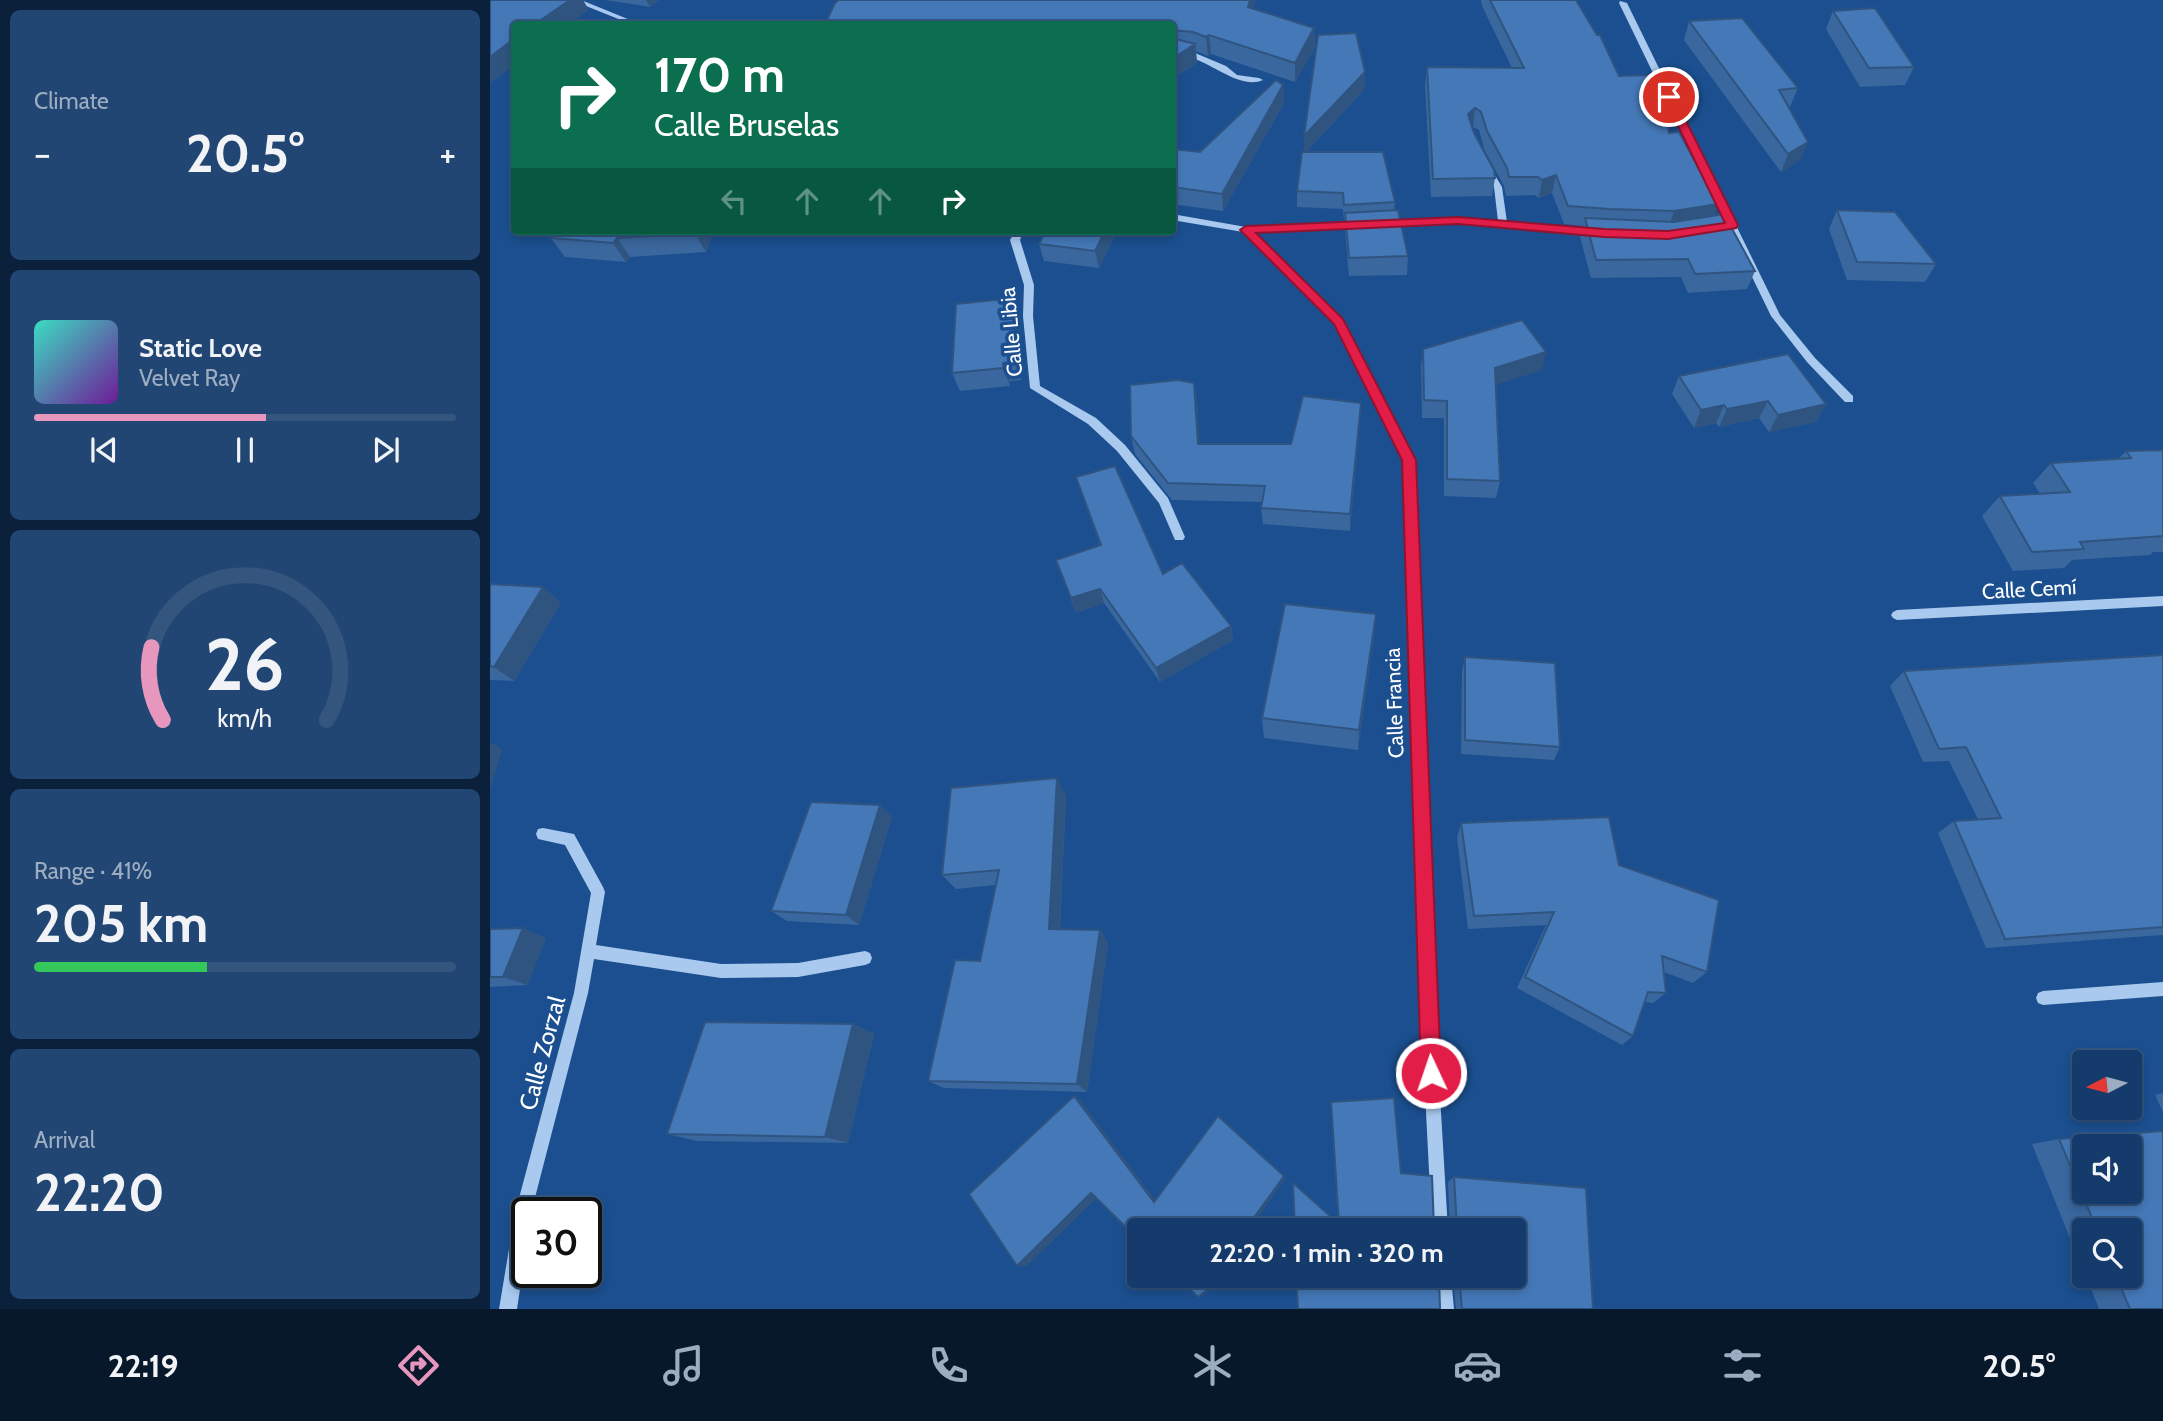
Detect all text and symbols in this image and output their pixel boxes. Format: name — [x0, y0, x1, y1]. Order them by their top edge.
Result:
text: 170 m — [654, 45, 785, 104]
icon: right — [539, 49, 630, 140]
pin — [1639, 67, 1699, 127]
icon: arrive — [1650, 78, 1688, 116]
text: Climate — [34, 87, 109, 115]
text: Calle Bruselas — [654, 105, 839, 144]
text: 20.5° — [186, 122, 304, 185]
text: − — [34, 130, 51, 177]
text: + — [439, 130, 456, 177]
icon: left — [715, 182, 753, 220]
icon: ahead — [788, 182, 826, 220]
icon: ahead — [861, 182, 899, 220]
icon: right — [934, 182, 972, 220]
street label: Calle Libia — [995, 286, 1027, 378]
text: Static Love — [139, 332, 262, 364]
text: Velvet Ray — [139, 364, 240, 392]
icon: previous — [85, 431, 123, 469]
icon: pause — [226, 431, 264, 469]
icon: next — [367, 431, 405, 469]
street label: Calle Cemí — [1981, 574, 2077, 604]
text: 26 — [205, 621, 285, 709]
street label: Calle Francia — [1380, 647, 1408, 759]
text: km/h — [218, 703, 272, 733]
text: Range · 41% — [34, 857, 152, 885]
text: 205 km — [34, 892, 208, 955]
street label: Calle Zorzal — [513, 992, 571, 1113]
position arrow — [1394, 1036, 1468, 1110]
north arrow — [2072, 1050, 2142, 1120]
map controls — [2072, 1050, 2142, 1288]
text: Arrival — [34, 1126, 95, 1154]
button: sound — [2072, 1134, 2142, 1204]
text: 22:20 — [34, 1161, 165, 1224]
speed limit sign: 30 — [511, 1197, 602, 1288]
button: search — [2072, 1218, 2142, 1288]
text: 22:20 · 1 min · 320 m — [1209, 1237, 1444, 1269]
icon: directions — [394, 1341, 443, 1390]
icon: music — [659, 1341, 708, 1390]
icon: phone — [924, 1341, 973, 1390]
icon: climate — [1188, 1341, 1237, 1390]
icon: car — [1453, 1341, 1502, 1390]
icon: filters — [1718, 1341, 1767, 1390]
text: 22:19 — [108, 1346, 179, 1385]
text: 20.5° — [1982, 1346, 2055, 1385]

